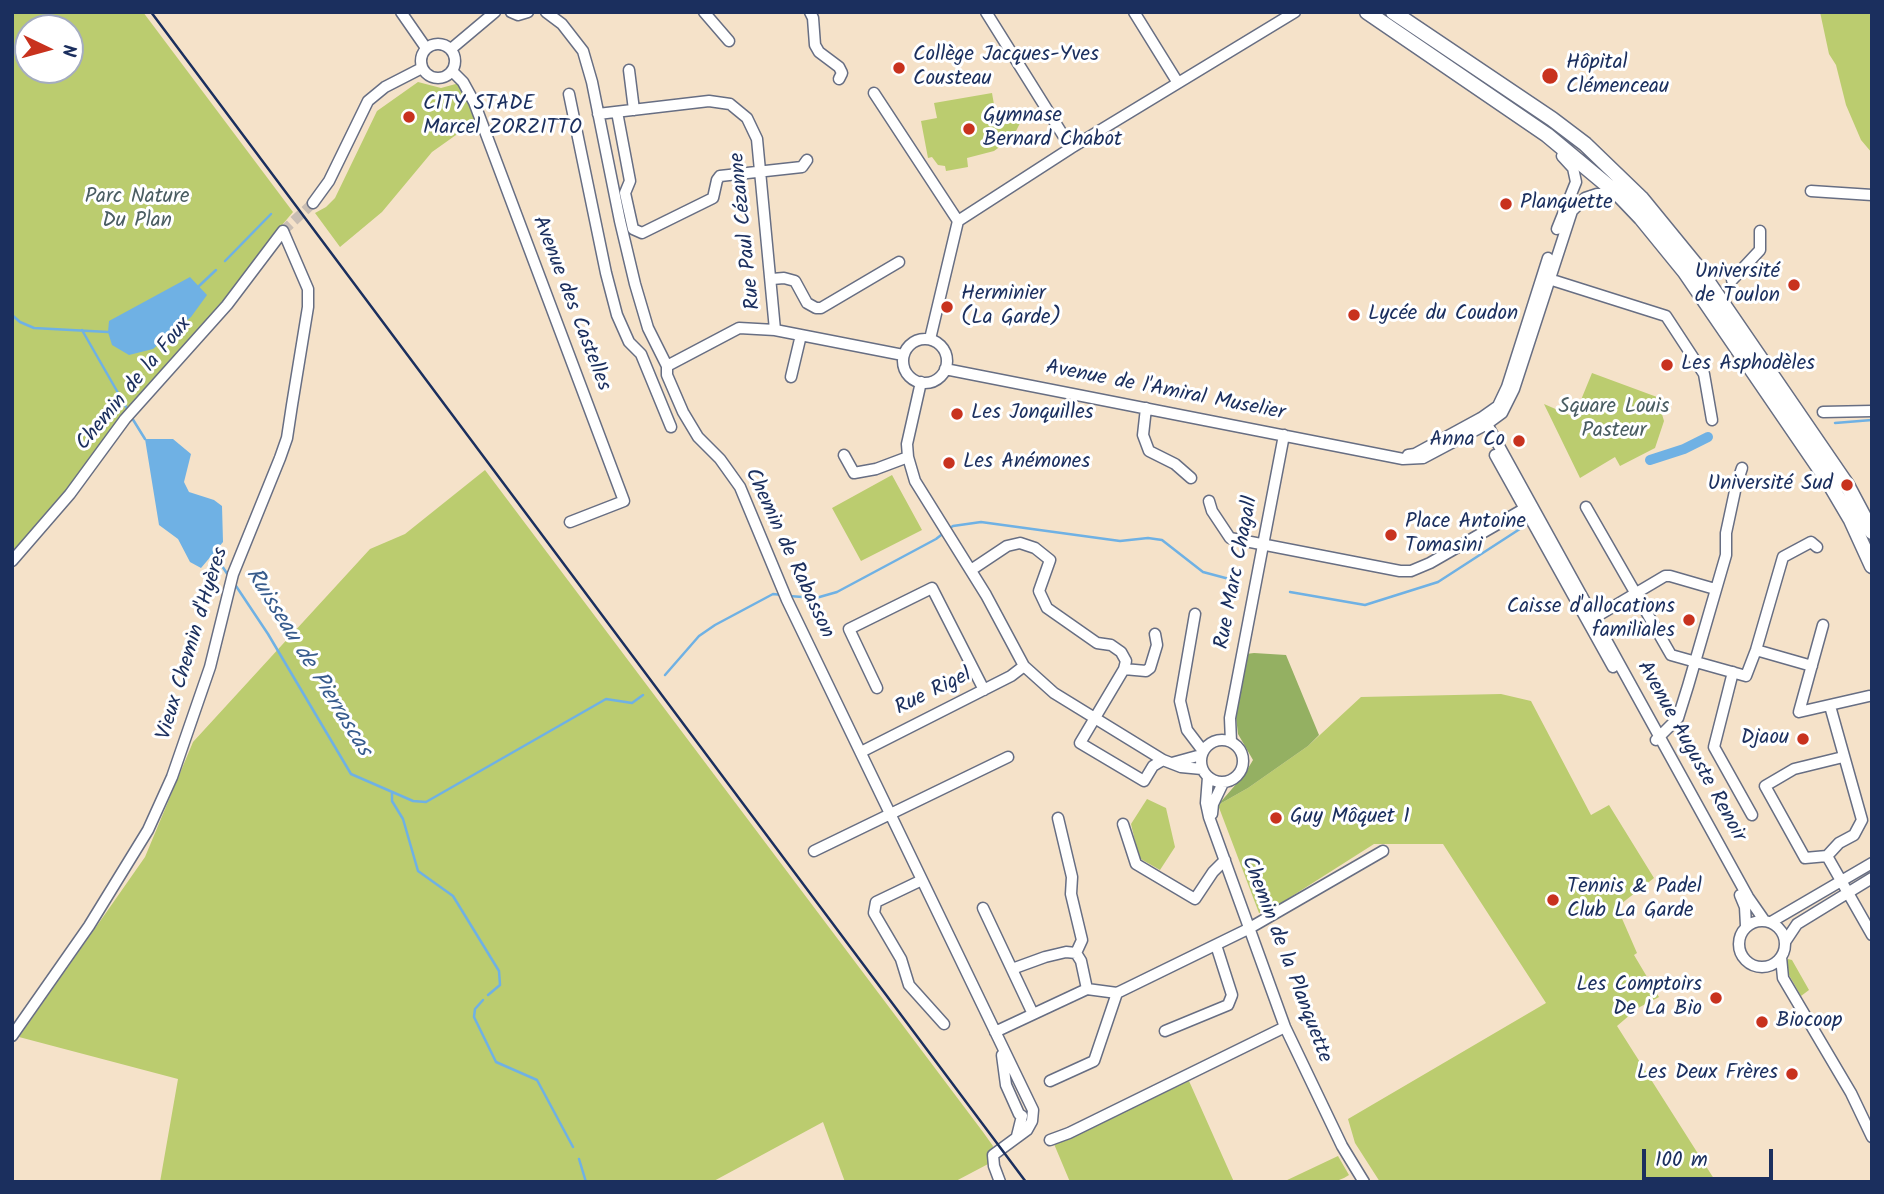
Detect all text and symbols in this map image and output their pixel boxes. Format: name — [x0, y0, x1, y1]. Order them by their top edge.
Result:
north arrow — [14, 14, 84, 84]
text: N — [52, 43, 83, 58]
place label: Collège Jacques-Yves Cousteau — [913, 43, 1099, 93]
place label: Hôpital Clémenceau — [1566, 51, 1669, 101]
marker: Collège Jacques-Yves Cousteau — [891, 60, 907, 76]
marker: Hôpital Clémenceau — [1540, 66, 1560, 86]
place label: CITY STADE Marcel ZORZITTO — [423, 92, 582, 142]
place label: Gymnase Bernard Chabot — [983, 104, 1122, 154]
marker: CITY STADE Marcel ZORZITTO — [401, 109, 417, 125]
marker: Gymnase Bernard Chabot — [961, 121, 977, 137]
street label: Rue Paul Cézanne — [726, 151, 768, 311]
park label: Parc Nature Du Plan — [85, 185, 189, 235]
place label: Planquette — [1520, 191, 1613, 217]
marker: Planquette — [1498, 196, 1514, 212]
street label: Avenue des Castelles — [525, 213, 615, 395]
place label: Université de Toulon — [1695, 260, 1780, 310]
marker: Université de Toulon — [1786, 277, 1802, 293]
place label: Herminier (La Garde) — [961, 282, 1061, 332]
marker: Herminier (La Garde) — [939, 299, 955, 315]
place label: Lycée du Coudon — [1368, 302, 1518, 328]
marker: Lycée du Coudon — [1346, 307, 1362, 323]
street label: Chemin de la Foux — [72, 313, 198, 457]
place label: Les Asphodèles — [1681, 352, 1815, 378]
street label: Avenue de l'Amiral Muselier — [1043, 356, 1287, 428]
marker: Les Asphodèles — [1659, 357, 1675, 373]
park label: Square Louis Pasteur — [1559, 395, 1669, 445]
place label: Les Jonquilles — [971, 401, 1094, 427]
marker: Les Jonquilles — [949, 406, 965, 422]
place label: Anna Co — [1429, 428, 1505, 454]
marker: Anna Co — [1511, 433, 1527, 449]
place label: Les Anémones — [963, 450, 1090, 476]
marker: Les Anémones — [941, 455, 957, 471]
street label: Chemin de Rabasson — [738, 465, 838, 643]
place label: Université Sud — [1708, 472, 1833, 498]
marker: Université Sud — [1839, 477, 1855, 493]
street label: Rue Marc Chagall — [1211, 494, 1265, 652]
place label: Place Antoine Tomasini — [1405, 510, 1526, 560]
marker: Place Antoine Tomasini — [1383, 527, 1399, 543]
street label: Vieux Chemin d'Hyères — [153, 545, 235, 743]
water label: Ruisseau de Pierrascas — [238, 564, 376, 762]
place label: Caisse d'allocations familiales — [1507, 595, 1675, 645]
marker: Caisse d'allocations familiales — [1681, 612, 1697, 628]
street label: Avenue Auguste Renoir — [1630, 657, 1750, 847]
street label: Rue Rigel — [892, 664, 976, 722]
place label: Djaou — [1741, 726, 1789, 752]
marker: Djaou — [1795, 731, 1811, 747]
place label: Guy Môquet 1 — [1290, 805, 1410, 831]
marker: Guy Môquet 1 — [1268, 810, 1284, 826]
street label: Chemin de la Planquette — [1234, 853, 1336, 1067]
place label: Tennis & Padel Club La Garde — [1567, 875, 1702, 925]
marker: Tennis & Padel Club La Garde — [1545, 892, 1561, 908]
place label: Les Comptoirs De La Bio — [1576, 973, 1702, 1023]
marker: Les Comptoirs De La Bio — [1708, 990, 1724, 1006]
place label: Biocoop — [1776, 1009, 1842, 1035]
marker: Biocoop — [1754, 1014, 1770, 1030]
place label: Les Deux Frères — [1637, 1061, 1778, 1087]
marker: Les Deux Frères — [1784, 1066, 1800, 1082]
scale bar — [1646, 1134, 1777, 1178]
text: 100 m — [1655, 1144, 1708, 1177]

